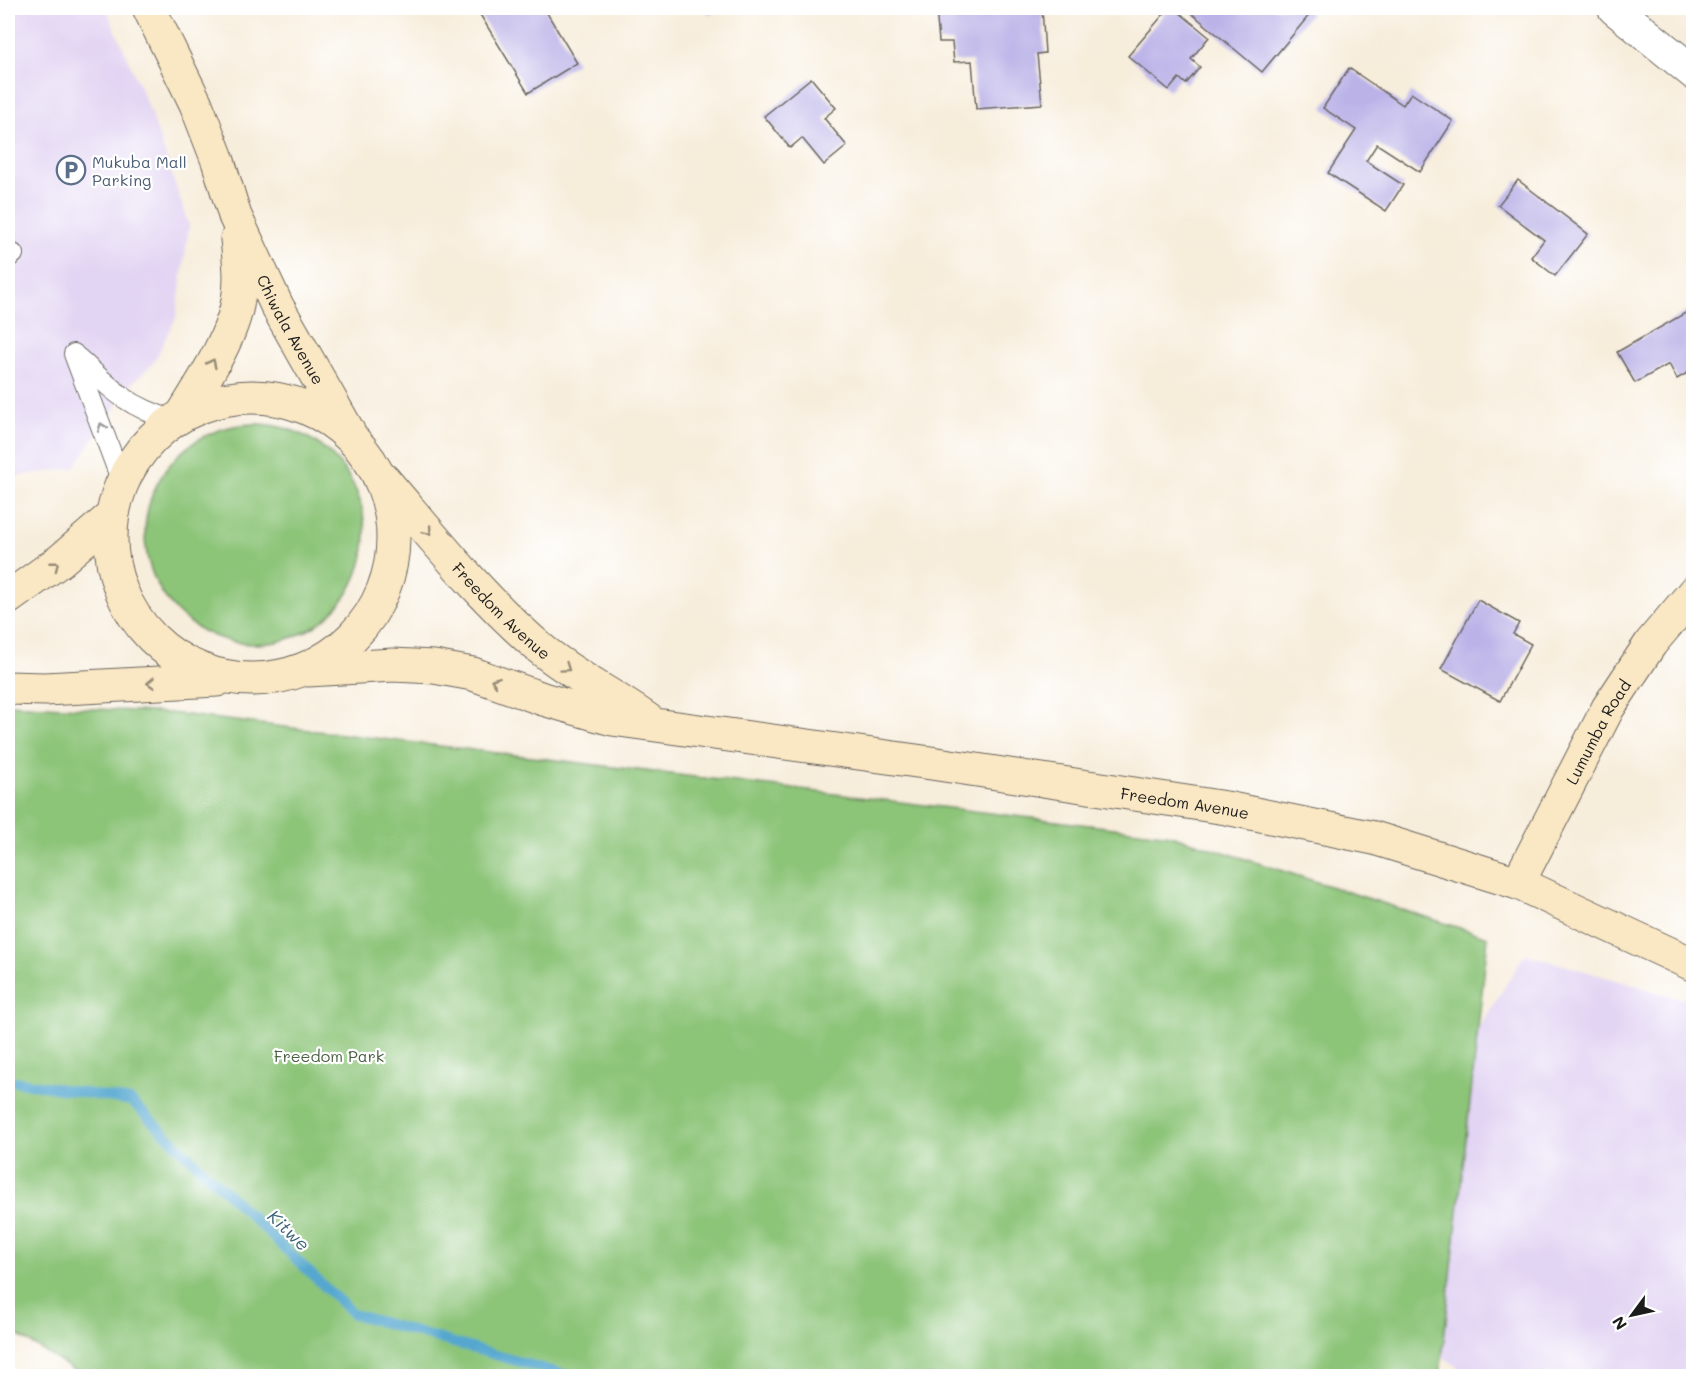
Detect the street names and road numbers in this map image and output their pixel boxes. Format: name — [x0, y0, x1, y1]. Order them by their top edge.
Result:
street label: Chiwala Avenue — [253, 271, 330, 388]
street label: Freedom Avenue — [448, 557, 555, 663]
street label: Lumumba Road — [1560, 675, 1635, 788]
street label: Freedom Avenue — [1119, 782, 1251, 823]

